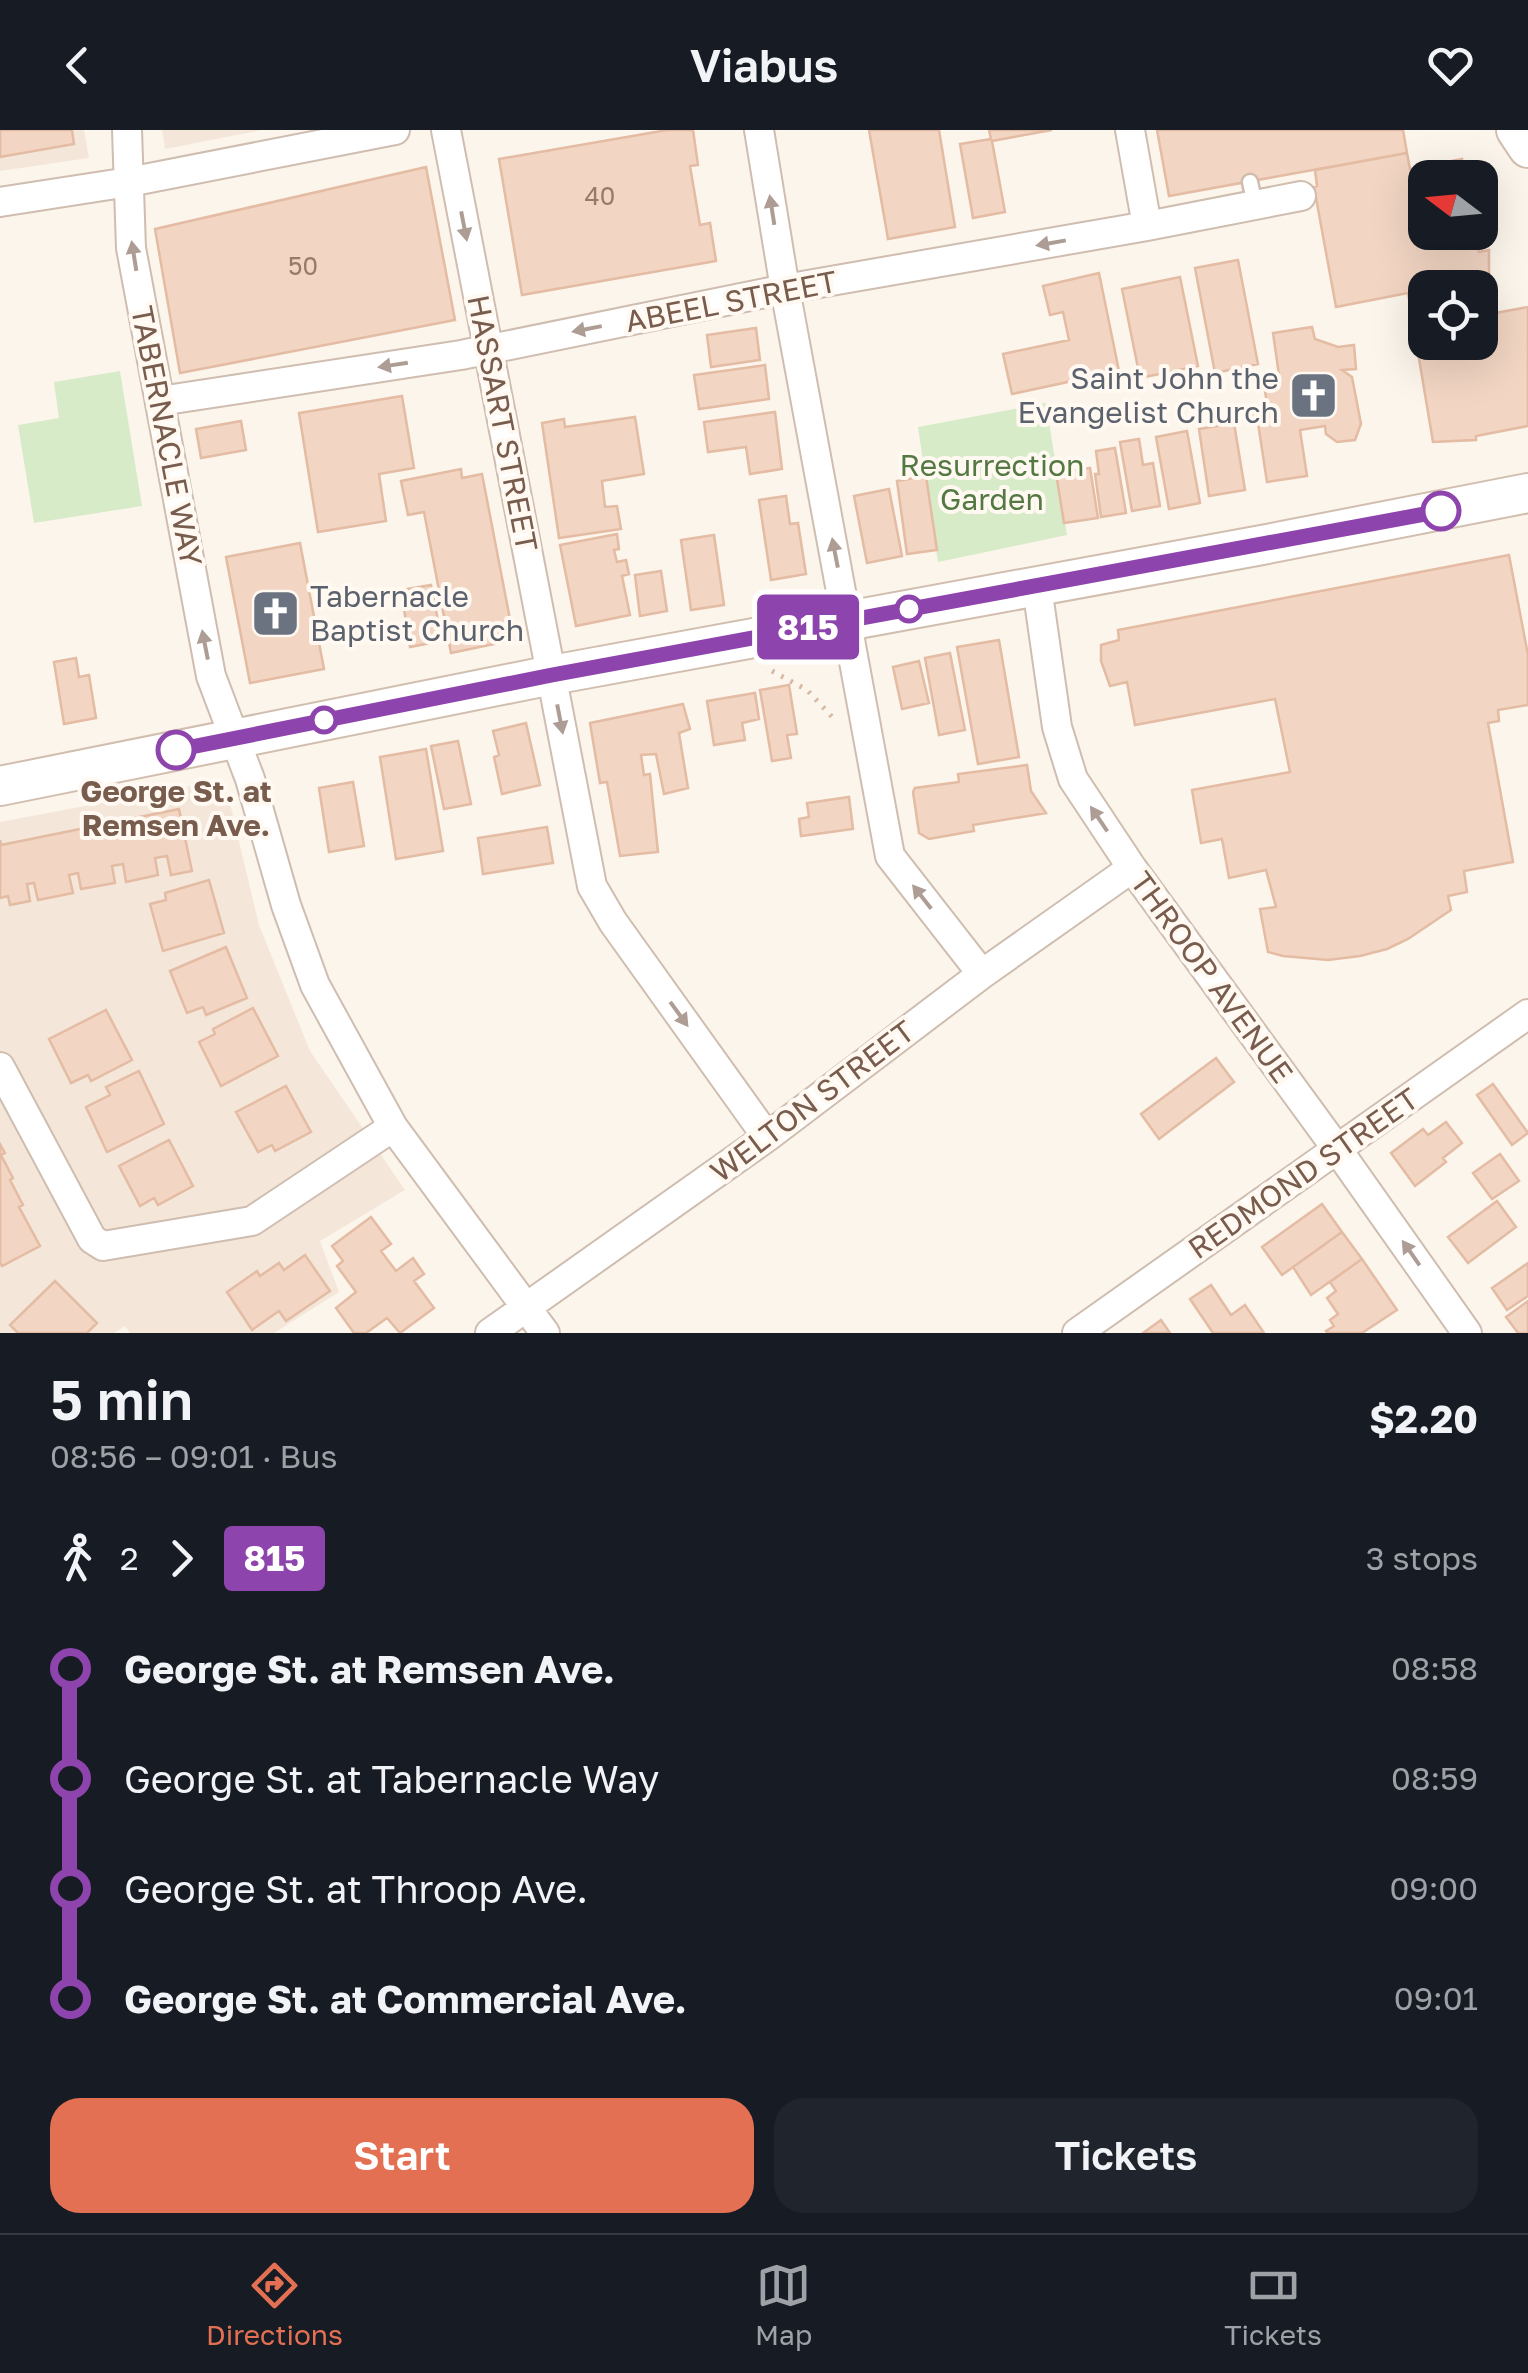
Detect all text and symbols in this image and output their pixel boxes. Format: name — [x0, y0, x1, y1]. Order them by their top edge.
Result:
icon: back — [50, 38, 105, 93]
text: Viabus — [690, 38, 838, 92]
icon: heart — [1423, 38, 1478, 93]
north arrow — [1408, 160, 1498, 250]
map controls — [1408, 160, 1498, 360]
house number: 40 — [585, 180, 615, 211]
one-way arrow — [764, 193, 779, 225]
one-way arrow — [457, 211, 472, 242]
one-way arrow — [1035, 236, 1066, 251]
one-way arrow — [125, 240, 141, 272]
house number: 50 — [288, 250, 318, 281]
street label: ABEEL STREET — [622, 263, 840, 339]
button: locate — [1408, 270, 1498, 360]
street label: HASSART STREET — [460, 292, 546, 554]
street label: TABERNACLE WAY — [124, 303, 210, 569]
one-way arrow — [571, 322, 602, 338]
one-way arrow — [377, 358, 409, 374]
place label: Saint John the Evangelist Church — [1018, 360, 1279, 430]
church icon: Saint John the Evangelist Church — [1288, 369, 1340, 421]
park label: Resurrection Garden — [900, 447, 1084, 517]
unlabelled marker — [1422, 492, 1460, 530]
one-way arrow — [826, 537, 842, 568]
place label: Tabernacle Baptist Church — [310, 578, 524, 648]
church icon: Tabernacle Baptist Church — [249, 587, 301, 639]
line badge: 815 — [750, 594, 866, 660]
unlabelled marker — [896, 596, 922, 622]
text: 815 — [777, 606, 839, 648]
one-way arrow — [197, 629, 213, 660]
one-way arrow — [553, 704, 568, 735]
unlabelled marker — [311, 707, 337, 733]
marker: George St. at Remsen Ave. — [157, 731, 195, 769]
place label: George St. at Remsen Ave. — [80, 773, 272, 843]
one-way arrow — [1090, 805, 1109, 832]
street label: THROOP AVENUE — [1123, 864, 1301, 1090]
one-way arrow — [912, 884, 933, 910]
one-way arrow — [668, 1001, 688, 1027]
street label: WELTON STREET — [703, 1013, 921, 1189]
street label: REDMOND STREET — [1181, 1080, 1425, 1266]
one-way arrow — [1402, 1240, 1421, 1267]
text: 5 min — [50, 1366, 193, 1432]
text: $2.20 — [1369, 1396, 1478, 1441]
text: 08:56 – 09:01 · Bus — [50, 1437, 337, 1475]
icon: walk — [50, 1531, 105, 1586]
icon: forward — [154, 1531, 209, 1586]
text: 815 — [244, 1537, 305, 1579]
text: 2 — [120, 1539, 139, 1577]
text: 3 stops — [1366, 1539, 1478, 1577]
text: George St. at Remsen Ave. — [124, 1646, 615, 1691]
text: 08:58 — [1391, 1649, 1478, 1687]
text: George St. at Tabernacle Way — [124, 1756, 659, 1801]
text: 08:59 — [1391, 1759, 1478, 1797]
text: George St. at Throop Ave. — [124, 1866, 588, 1911]
text: 09:00 — [1390, 1869, 1478, 1907]
text: George St. at Commercial Ave. — [124, 1976, 687, 2021]
text: 09:01 — [1394, 1979, 1478, 2017]
button: Start — [50, 2098, 754, 2213]
button: Tickets — [774, 2098, 1478, 2213]
tab: Directions — [206, 2258, 343, 2351]
tab: Map — [755, 2258, 812, 2351]
tab: Tickets — [1224, 2258, 1322, 2351]

